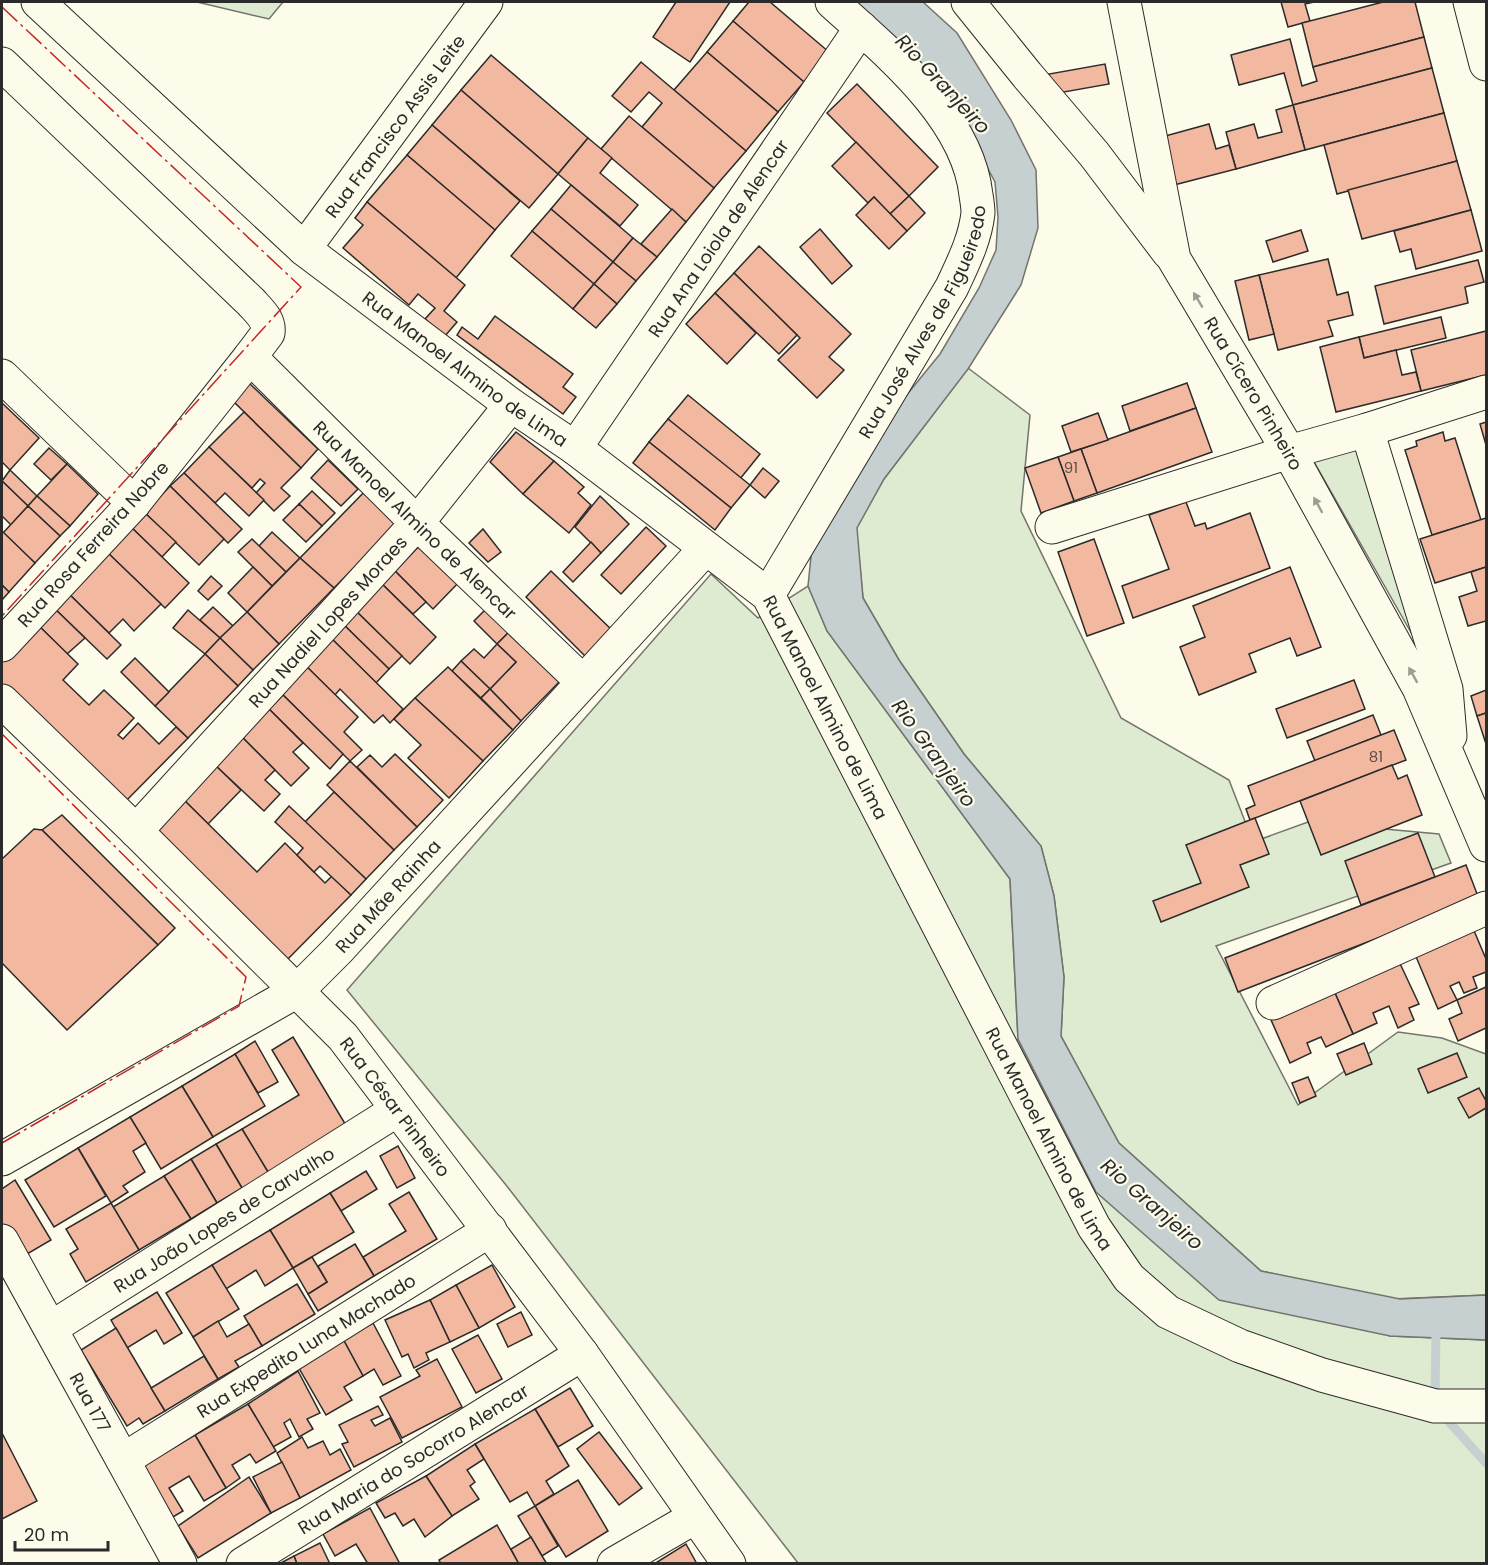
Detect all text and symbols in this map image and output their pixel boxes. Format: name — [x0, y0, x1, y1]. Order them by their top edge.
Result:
water label: Rio Granjeiro — [889, 28, 997, 140]
street label: Rua Francisco Assis Leite — [319, 29, 471, 223]
street label: Rua Ana Loiola de Alencar — [642, 134, 794, 342]
street label: Rua José Alves de Figueiredo — [852, 205, 991, 443]
street label: Rua Manoel Almino de Lima — [358, 285, 573, 452]
one-way arrow — [1193, 292, 1204, 308]
street label: Rua Cícero Pinheiro — [1198, 312, 1309, 475]
street label: Rua Manoel Almino de Alencar — [308, 415, 523, 625]
street label: Rua Rosa Ferreira Nobre — [12, 456, 174, 632]
house number: 91 — [1064, 457, 1078, 478]
one-way arrow — [1313, 497, 1324, 513]
street label: Rua Nadiel Lopes Moraes — [242, 530, 412, 713]
street label: Rua Manoel Almino de Lima — [758, 591, 894, 824]
one-way arrow — [1408, 667, 1418, 684]
water label: Rio Granjeiro — [885, 693, 983, 813]
house number: 81 — [1369, 746, 1383, 767]
street label: Rua Mãe Rainha — [329, 833, 446, 958]
street label: Rua Manoel Almino de Lima — [980, 1023, 1119, 1255]
street label: Rua César Pinheiro — [335, 1032, 457, 1182]
street label: Rua João Lopes de Carvalho — [108, 1140, 339, 1298]
water label: Rio Granjeiro — [1095, 1152, 1209, 1256]
street label: Rua Expedito Luna Machado — [192, 1267, 420, 1423]
street label: Rua 177 — [64, 1368, 117, 1437]
street label: Rua Maria do Socorro Alencar — [293, 1378, 533, 1540]
scale bar — [15, 1514, 108, 1552]
text: 20 m — [24, 1522, 69, 1547]

